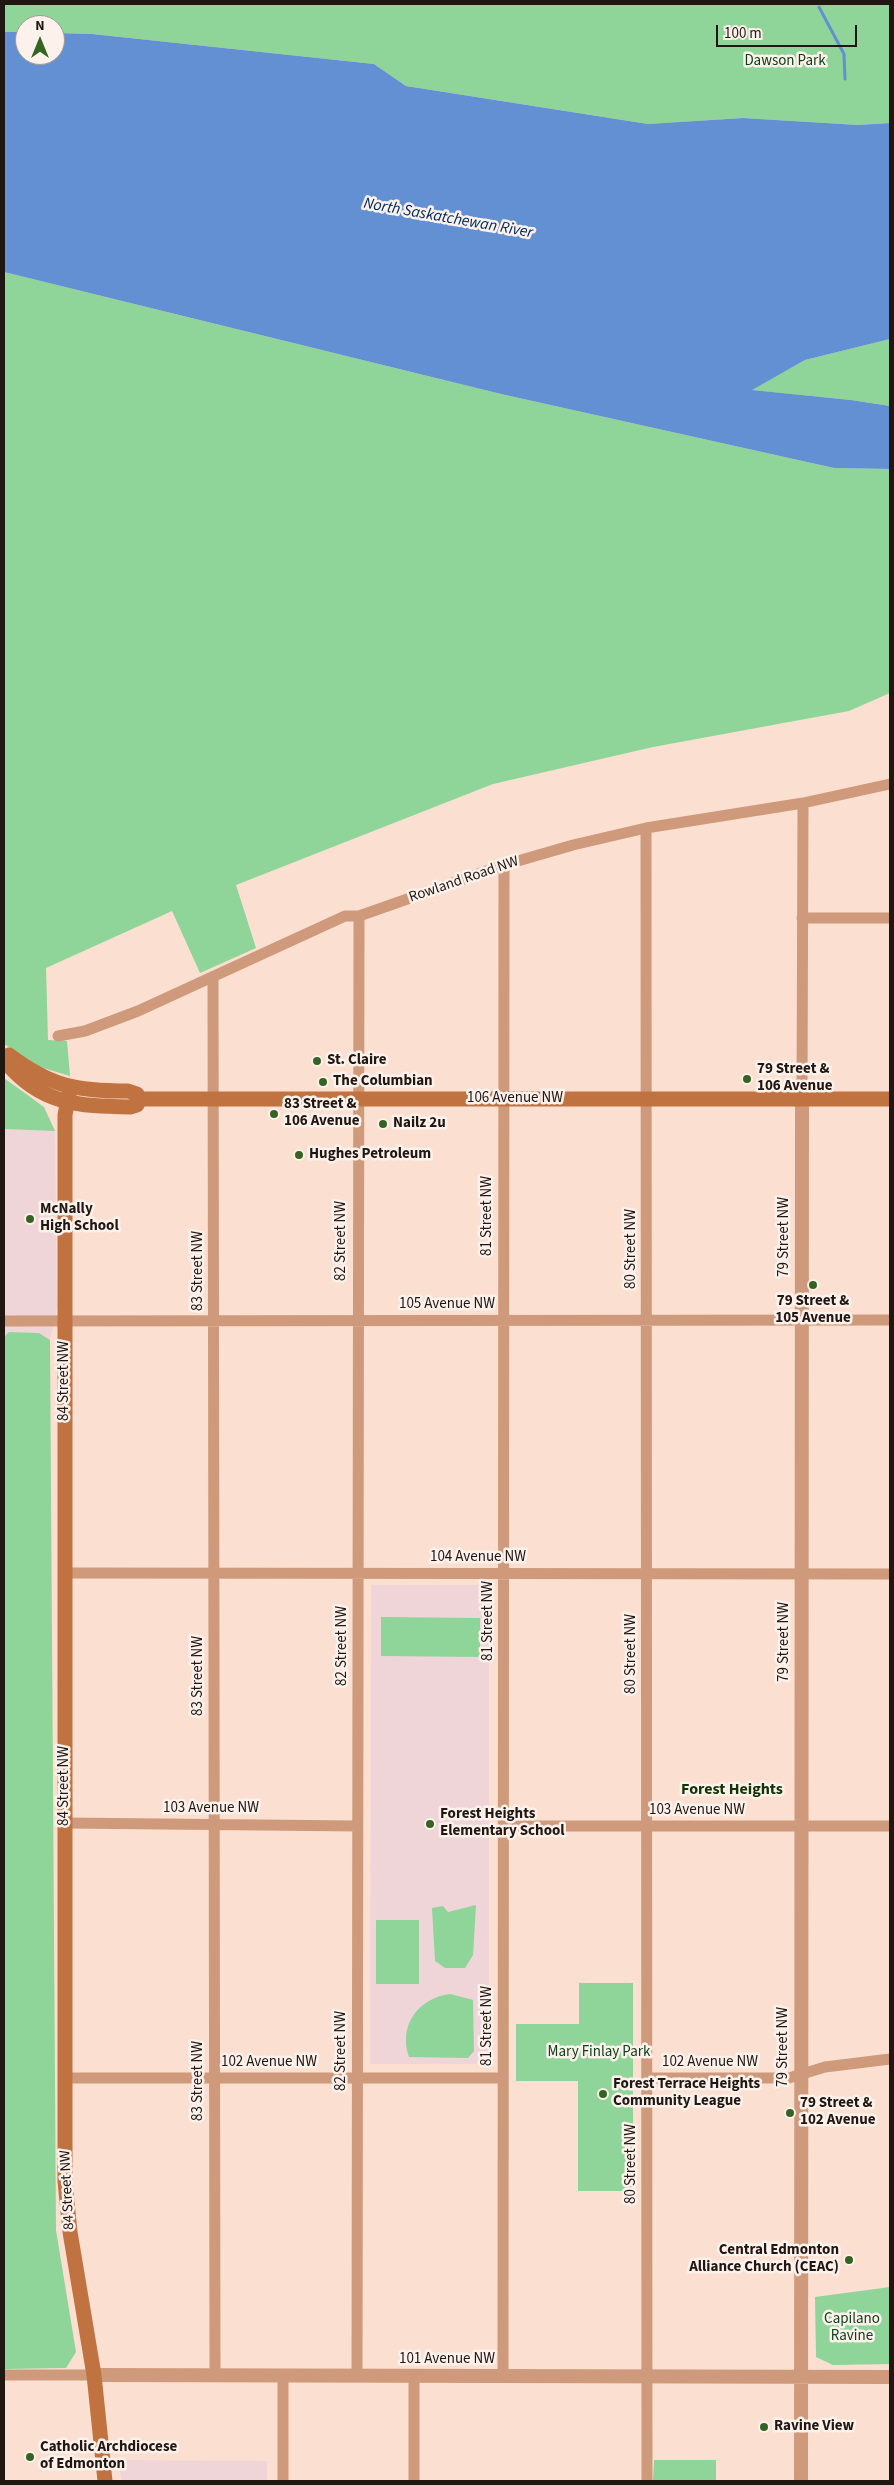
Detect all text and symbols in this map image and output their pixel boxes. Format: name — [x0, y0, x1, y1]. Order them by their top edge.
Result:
north arrow — [15, 15, 65, 65]
scale bar — [719, 15, 860, 47]
text: N — [35, 16, 45, 36]
text: 100 m — [724, 23, 762, 44]
park label: Dawson Park — [744, 53, 826, 71]
water label: North Saskatchewan River — [362, 195, 534, 243]
street label: Rowland Road NW — [407, 853, 521, 907]
place label: St. Claire — [327, 1052, 387, 1070]
marker: St. Claire — [311, 1055, 323, 1067]
place label: 79 Street & 106 Avenue — [757, 1061, 832, 1096]
place label: The Columbian — [333, 1073, 433, 1091]
marker: 79 Street & 106 Avenue — [741, 1073, 753, 1085]
marker: The Columbian — [317, 1076, 329, 1088]
street label: 106 Avenue NW — [467, 1090, 563, 1108]
place label: 83 Street & 106 Avenue — [284, 1096, 359, 1131]
marker: 83 Street & 106 Avenue — [268, 1108, 280, 1120]
place label: Nailz 2u — [393, 1115, 446, 1133]
marker: Nailz 2u — [377, 1118, 389, 1130]
place label: Hughes Petroleum — [309, 1146, 431, 1164]
marker: Hughes Petroleum — [293, 1149, 305, 1161]
street label: 81 Street NW — [479, 1176, 497, 1256]
street label: 79 Street NW — [776, 1197, 794, 1277]
place label: McNally High School — [40, 1201, 119, 1236]
street label: 82 Street NW — [333, 1201, 351, 1281]
street label: 80 Street NW — [623, 1209, 641, 1289]
marker: McNally High School — [24, 1213, 36, 1225]
street label: 83 Street NW — [190, 1231, 208, 1311]
marker: 79 Street & 105 Avenue — [807, 1279, 819, 1291]
place label: 79 Street & 105 Avenue — [775, 1293, 851, 1328]
street label: 105 Avenue NW — [399, 1296, 495, 1314]
street label: 84 Street NW — [56, 1341, 74, 1421]
street label: 104 Avenue NW — [430, 1549, 526, 1567]
street label: 81 Street NW — [480, 1581, 498, 1661]
street label: 79 Street NW — [776, 1602, 794, 1682]
street label: 82 Street NW — [334, 1606, 352, 1686]
street label: 80 Street NW — [623, 1614, 641, 1694]
street label: 83 Street NW — [190, 1636, 208, 1716]
street label: 84 Street NW — [56, 1746, 74, 1826]
district label: Forest Heights — [681, 1780, 783, 1800]
street label: 103 Avenue NW — [163, 1800, 259, 1818]
street label: 103 Avenue NW — [649, 1802, 745, 1820]
place label: Forest Heights Elementary School — [440, 1806, 565, 1841]
marker: Forest Heights Elementary School — [424, 1818, 436, 1830]
street label: 81 Street NW — [479, 1986, 497, 2066]
street label: 79 Street NW — [775, 2007, 793, 2087]
street label: 82 Street NW — [333, 2011, 351, 2091]
street label: 83 Street NW — [190, 2041, 208, 2121]
park label: Mary Finlay Park — [548, 2044, 650, 2062]
street label: 102 Avenue NW — [221, 2054, 317, 2072]
street label: 102 Avenue NW — [662, 2054, 758, 2072]
place label: Forest Terrace Heights Community League — [613, 2076, 760, 2111]
marker: Forest Terrace Heights Community League — [597, 2088, 609, 2100]
place label: 79 Street & 102 Avenue — [800, 2095, 875, 2130]
marker: 79 Street & 102 Avenue — [784, 2107, 796, 2119]
street label: 80 Street NW — [623, 2124, 641, 2204]
street label: 84 Street NW — [57, 2150, 79, 2230]
place label: Central Edmonton Alliance Church (CEAC) — [689, 2242, 839, 2277]
marker: Central Edmonton Alliance Church (CEAC) — [843, 2254, 855, 2266]
park label: Capilano Ravine — [824, 2311, 880, 2346]
street label: 101 Avenue NW — [399, 2351, 495, 2369]
place label: Ravine View — [774, 2418, 854, 2436]
marker: Ravine View — [758, 2421, 770, 2433]
place label: Catholic Archdiocese of Edmonton — [40, 2439, 177, 2474]
marker: Catholic Archdiocese of Edmonton — [24, 2451, 36, 2463]

